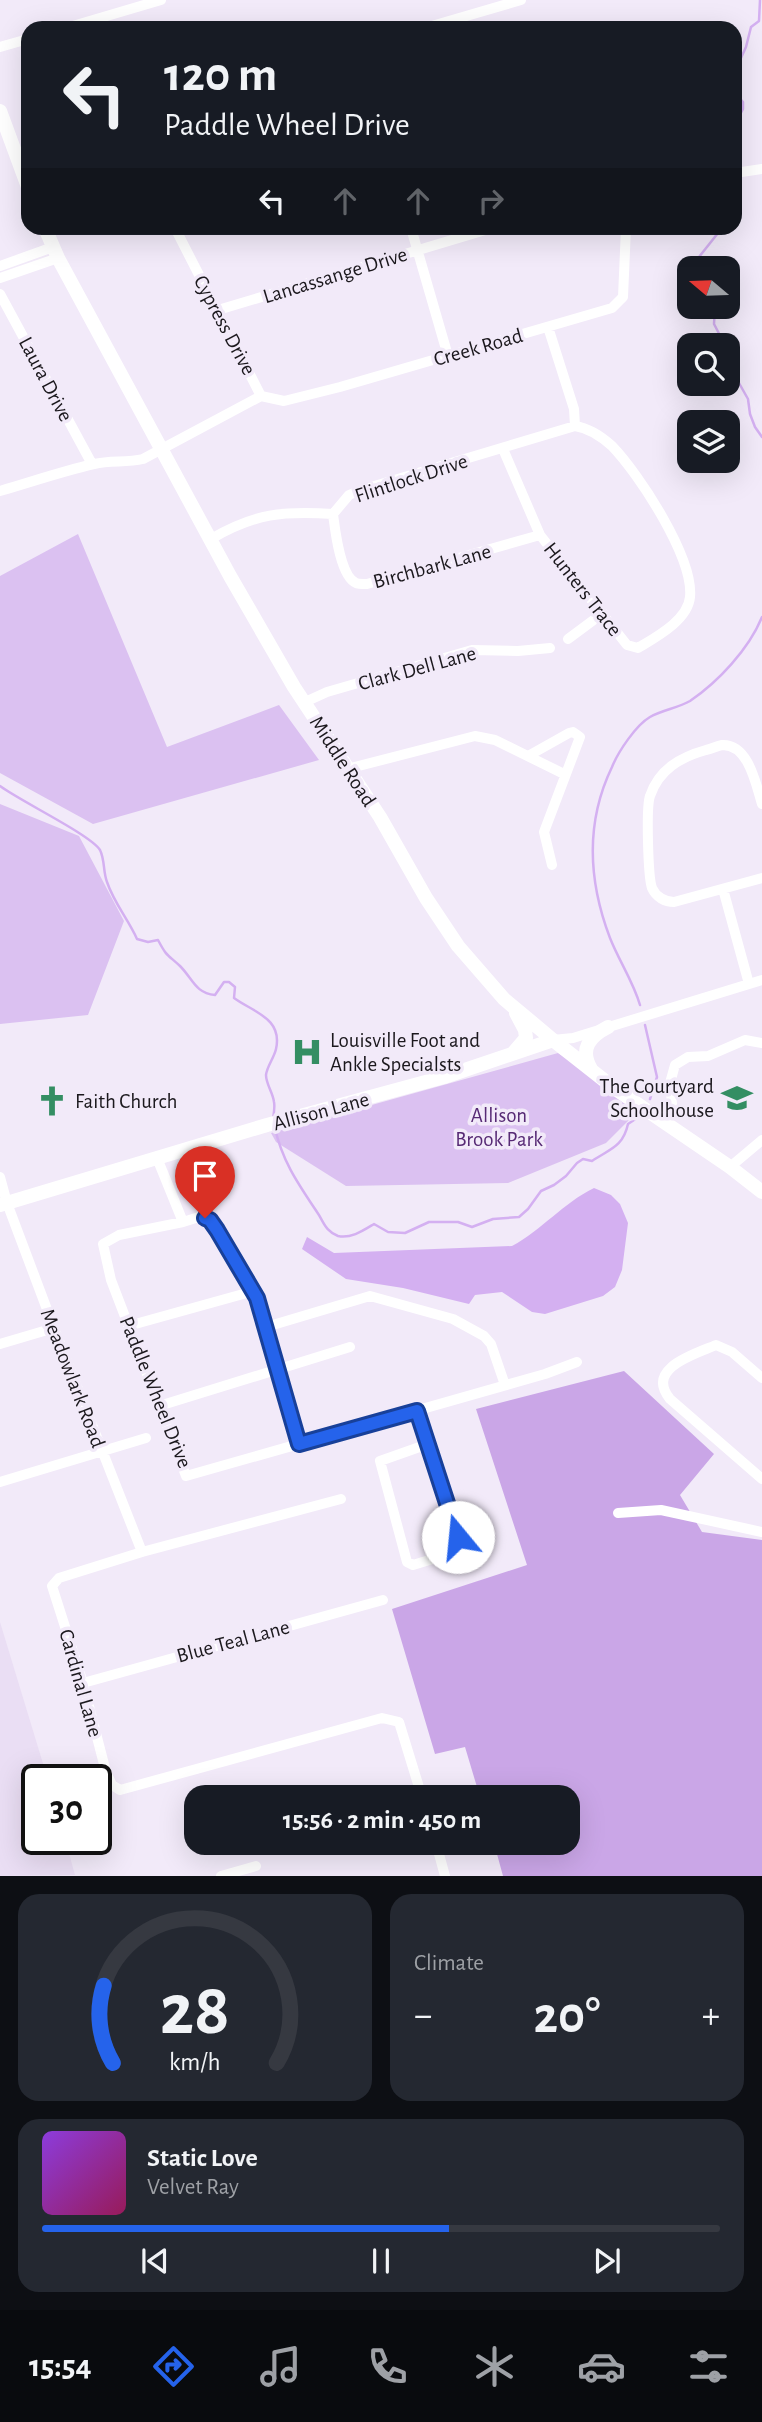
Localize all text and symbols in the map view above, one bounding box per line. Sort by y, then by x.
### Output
icon: left [49,49,140,140]
text: 120 m [164,51,277,100]
text: Paddle Wheel Drive [164,109,410,141]
icon: left [253,182,291,220]
icon: ahead [326,182,364,220]
icon: ahead [399,182,437,220]
icon: right [472,182,510,220]
street label: Lancassange Drive [261,244,410,307]
north arrow [677,256,740,318]
map controls [677,256,740,473]
street label: Cypress Drive [190,272,259,378]
street label: Creek Road [431,325,525,370]
button: search [677,333,740,396]
street label: Laura Drive [15,334,77,425]
button: layers [677,410,740,473]
street label: Flintlock Drive [352,450,470,507]
street label: Hunters Trace [540,538,626,640]
street label: Birchbark Lane [371,541,493,592]
street label: Clark Dell Lane [356,643,478,694]
street label: Middle Road [306,712,380,810]
place label: Louisville Foot and Ankle Specialsts [330,1030,480,1075]
hospital icon: Louisville Foot and Ankle Specialsts [290,1035,324,1069]
place label: The Courtyard Schoolhouse [599,1076,714,1121]
school or university icon: The Courtyard Schoolhouse [720,1081,754,1115]
church icon: Faith Church [35,1084,69,1118]
street label: Allison Lane [271,1089,371,1134]
place label: Faith Church [75,1091,177,1112]
park label: Allison Brook Park [455,1105,543,1150]
pin [175,1146,235,1218]
icon: arrive [186,1157,224,1195]
street label: Meadowlark Road [36,1306,109,1451]
street label: Paddle Wheel Drive [116,1313,195,1471]
position arrow [421,1500,495,1574]
street label: Blue Teal Lane [174,1616,292,1667]
street label: Cardinal Lane [55,1627,106,1739]
speed limit sign: 30 [21,1764,112,1855]
text: 15:56 · 2 min · 450 m [283,1807,481,1833]
text: Climate [414,1952,484,1975]
text: 28 [160,1976,230,2049]
text: 20° [534,1990,600,2042]
text: − [414,1997,432,2035]
text: + [702,1997,720,2035]
text: km/h [169,2050,221,2075]
text: Static Love [147,2145,258,2171]
text: Velvet Ray [147,2176,239,2199]
icon: previous [136,2242,174,2280]
icon: pause [362,2242,400,2280]
icon: next [588,2242,626,2280]
icon: directions [149,2342,198,2391]
icon: music [256,2342,305,2391]
icon: phone [363,2342,412,2391]
icon: climate [470,2342,519,2391]
icon: car [577,2342,626,2391]
icon: filters [684,2342,733,2391]
text: 15:54 [29,2350,92,2382]

